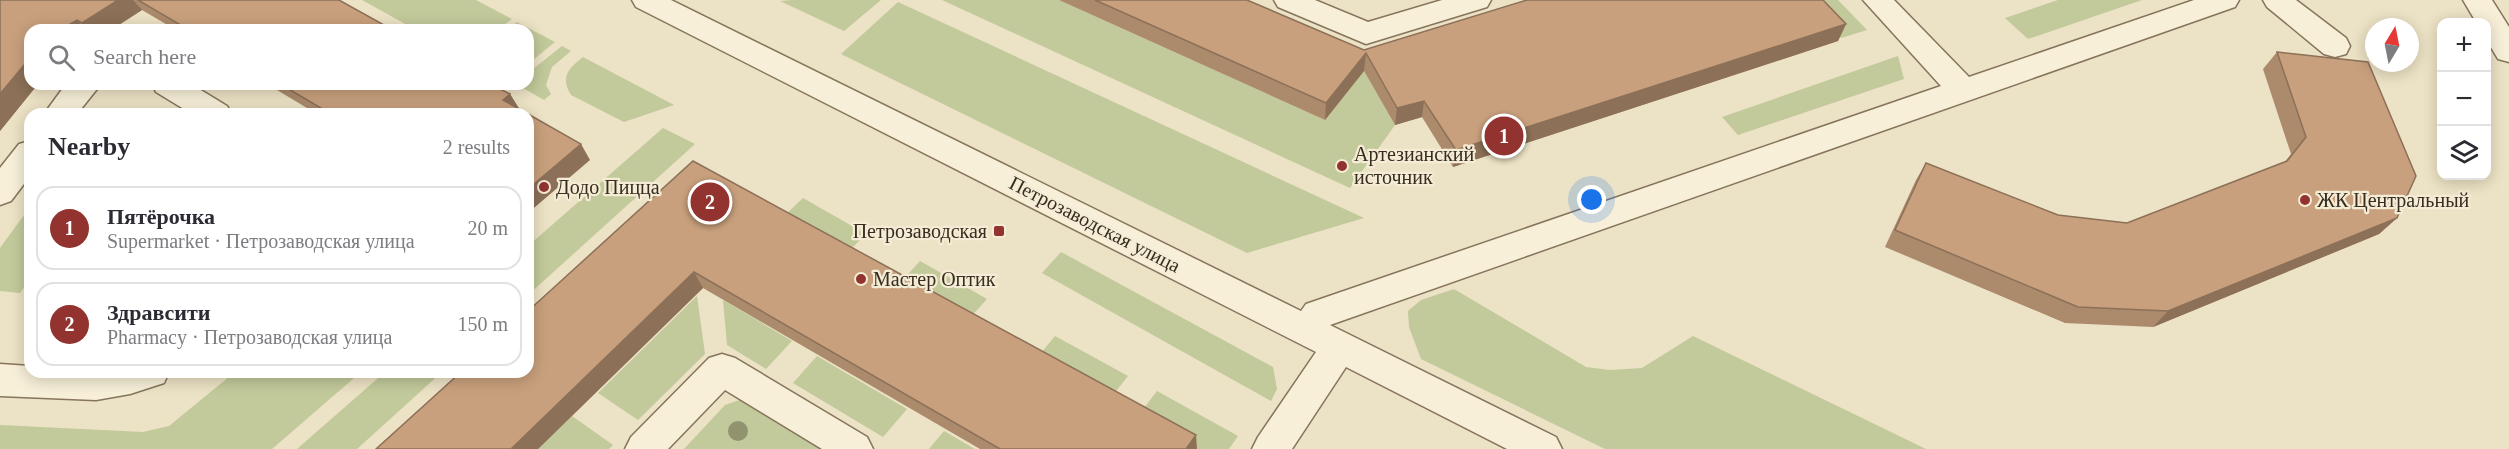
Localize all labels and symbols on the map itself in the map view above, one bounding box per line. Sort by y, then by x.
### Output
north arrow [2365,18,2419,72]
pin: 1 [1484,114,1524,158]
place label: Артезианский источник [1354,143,1475,188]
marker: Артезианский источник [1335,159,1349,173]
street label: Петрозаводская улица [1005,171,1184,278]
place label: Додо Пицца [556,176,660,199]
marker: Додо Пицца [537,180,551,194]
pin: 2 [690,180,730,224]
your location [1577,185,1606,214]
place label: ЖК Центральный [2317,189,2470,212]
marker: ЖК Центральный [2298,193,2312,207]
place label: Петрозаводская [853,220,987,243]
marker: Петрозаводская [992,224,1006,238]
place label: Мастер Оптик [873,268,996,291]
marker: Мастер Оптик [854,272,868,286]

